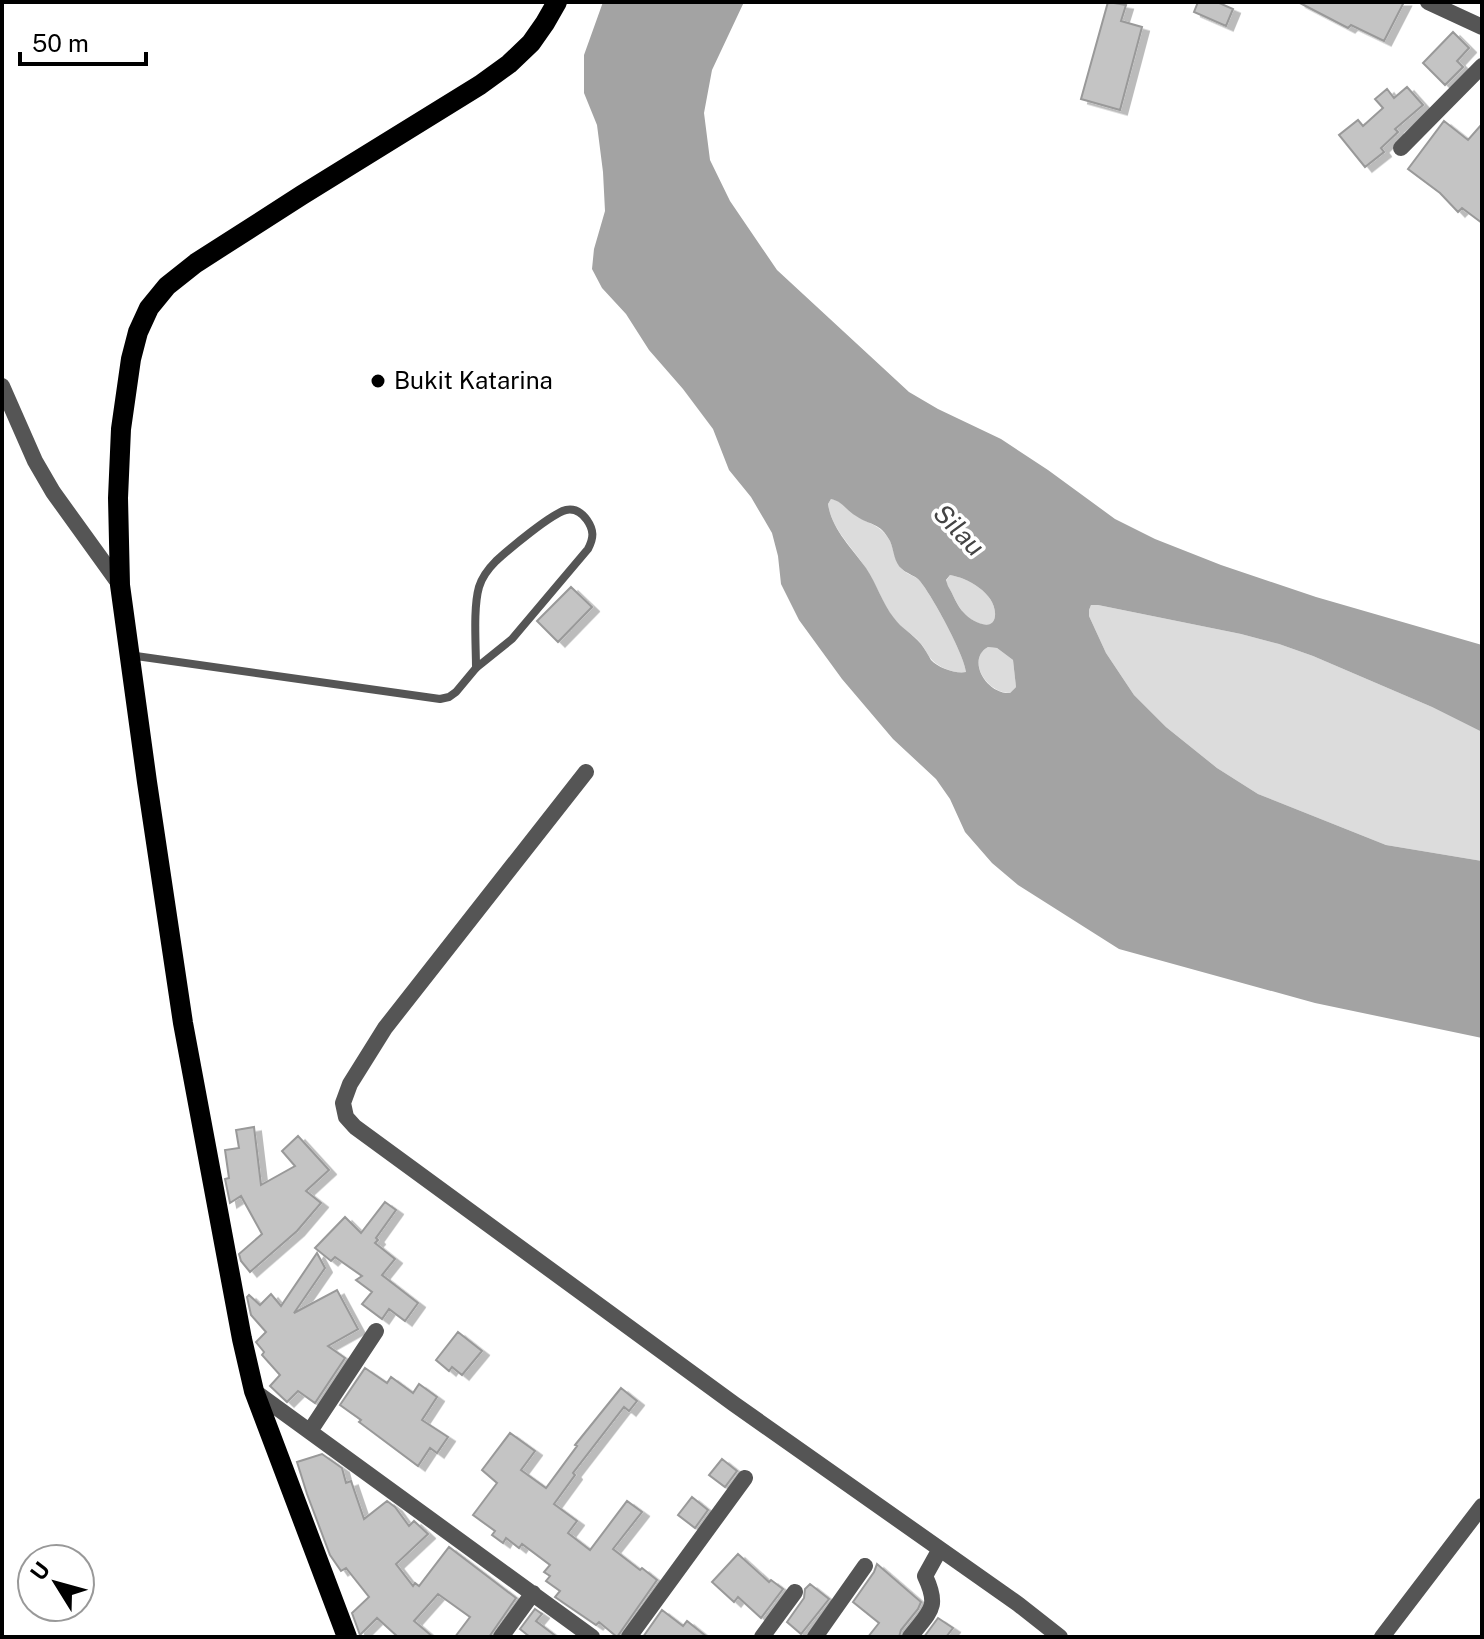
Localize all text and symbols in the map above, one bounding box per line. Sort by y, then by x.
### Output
scale bar [20,16,146,66]
text: 50 m [32,29,89,57]
place label: Bukit Katarina [394,366,553,394]
marker: Bukit Katarina [369,372,387,390]
water label: Silau [928,497,991,562]
north arrow [16,1543,96,1623]
text: U [25,1557,55,1585]

